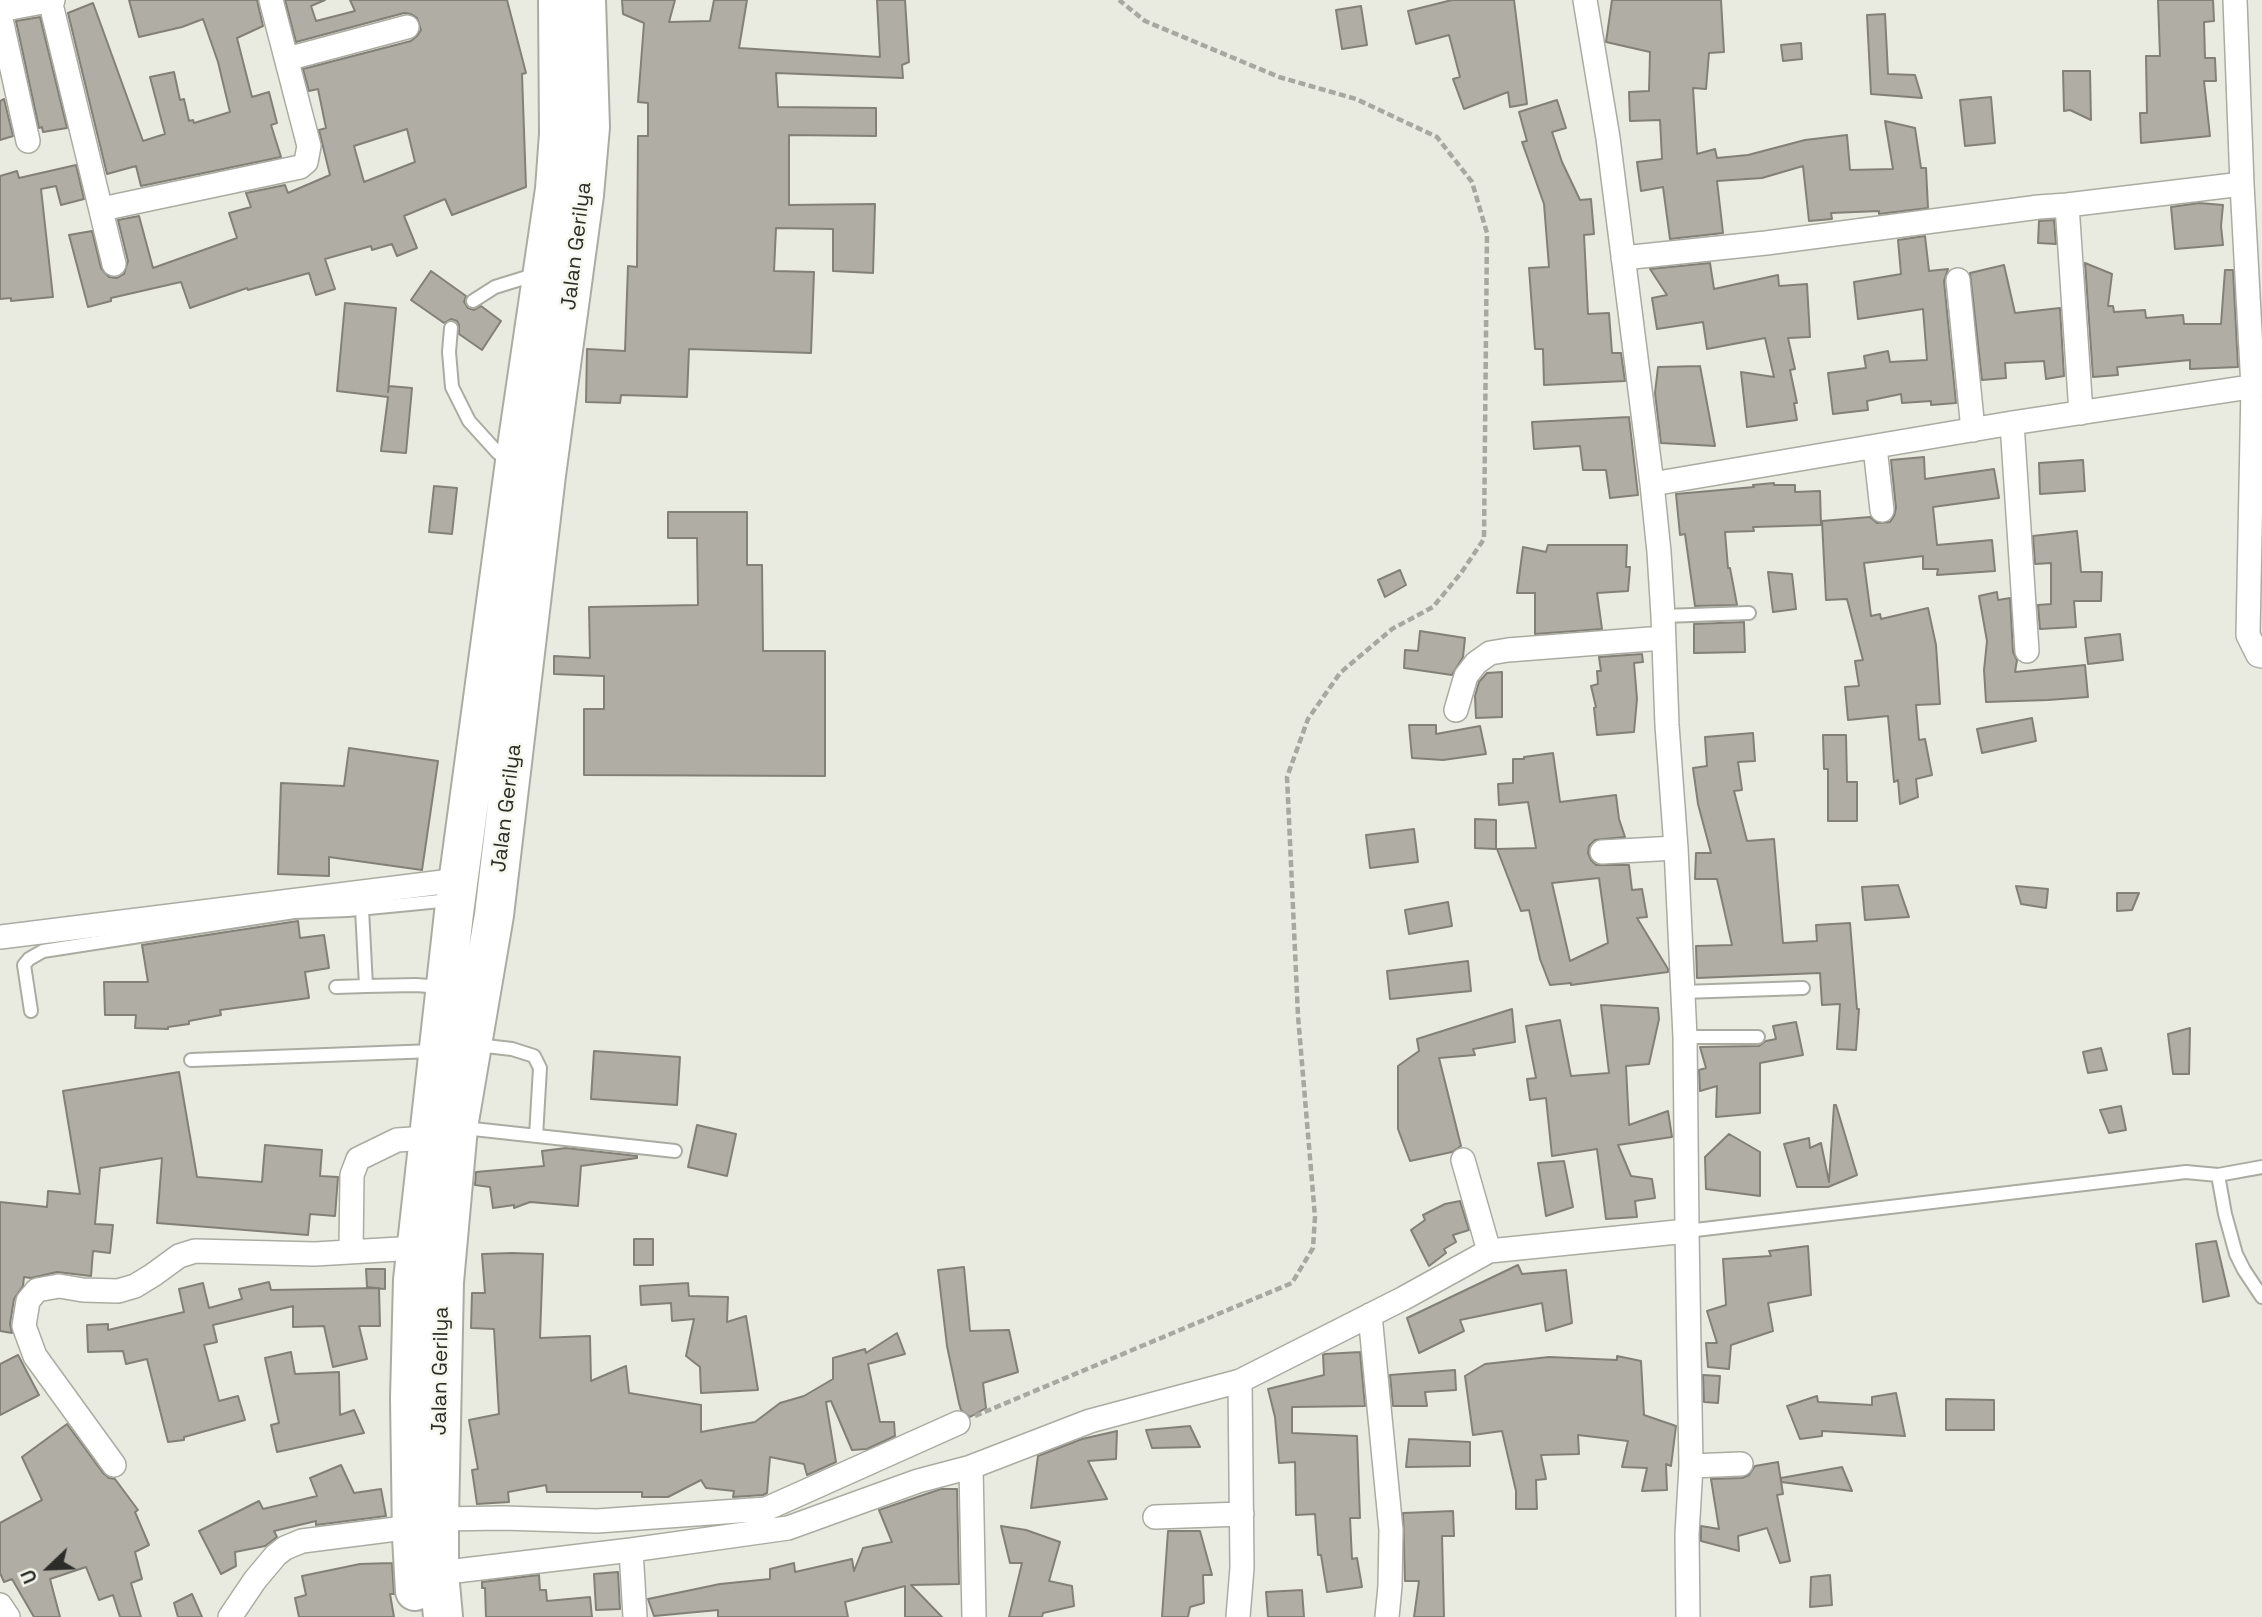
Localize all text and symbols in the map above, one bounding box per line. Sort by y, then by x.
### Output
street label: Jalan Gerilya [557,180,597,312]
street label: Jalan Gerilya [487,742,527,874]
street label: Jalan Gerilya [427,1306,455,1436]
north arrow [14,1533,84,1603]
text: U [15,1566,43,1587]

